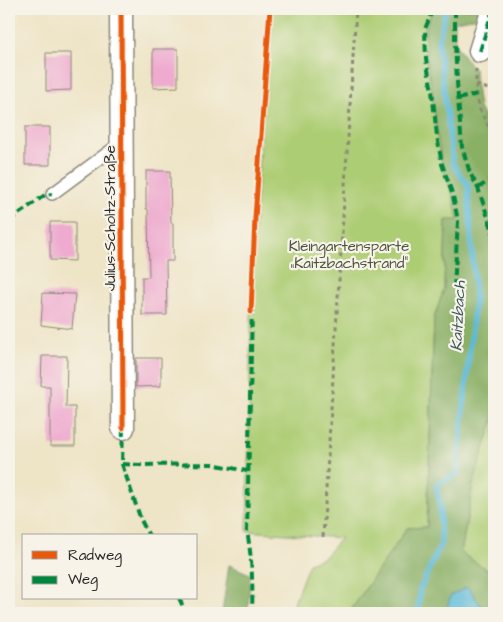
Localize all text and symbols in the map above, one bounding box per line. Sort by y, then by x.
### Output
street label: Julius-Scholtz-Straße [100,145,121,291]
park label: Kleingartensparte „Kaitzbachstrand“ [289,236,409,274]
water label: Kaitzbach [445,280,471,351]
legend [22,534,198,600]
text: Radweg [68,545,122,567]
text: Weg [68,569,98,591]

